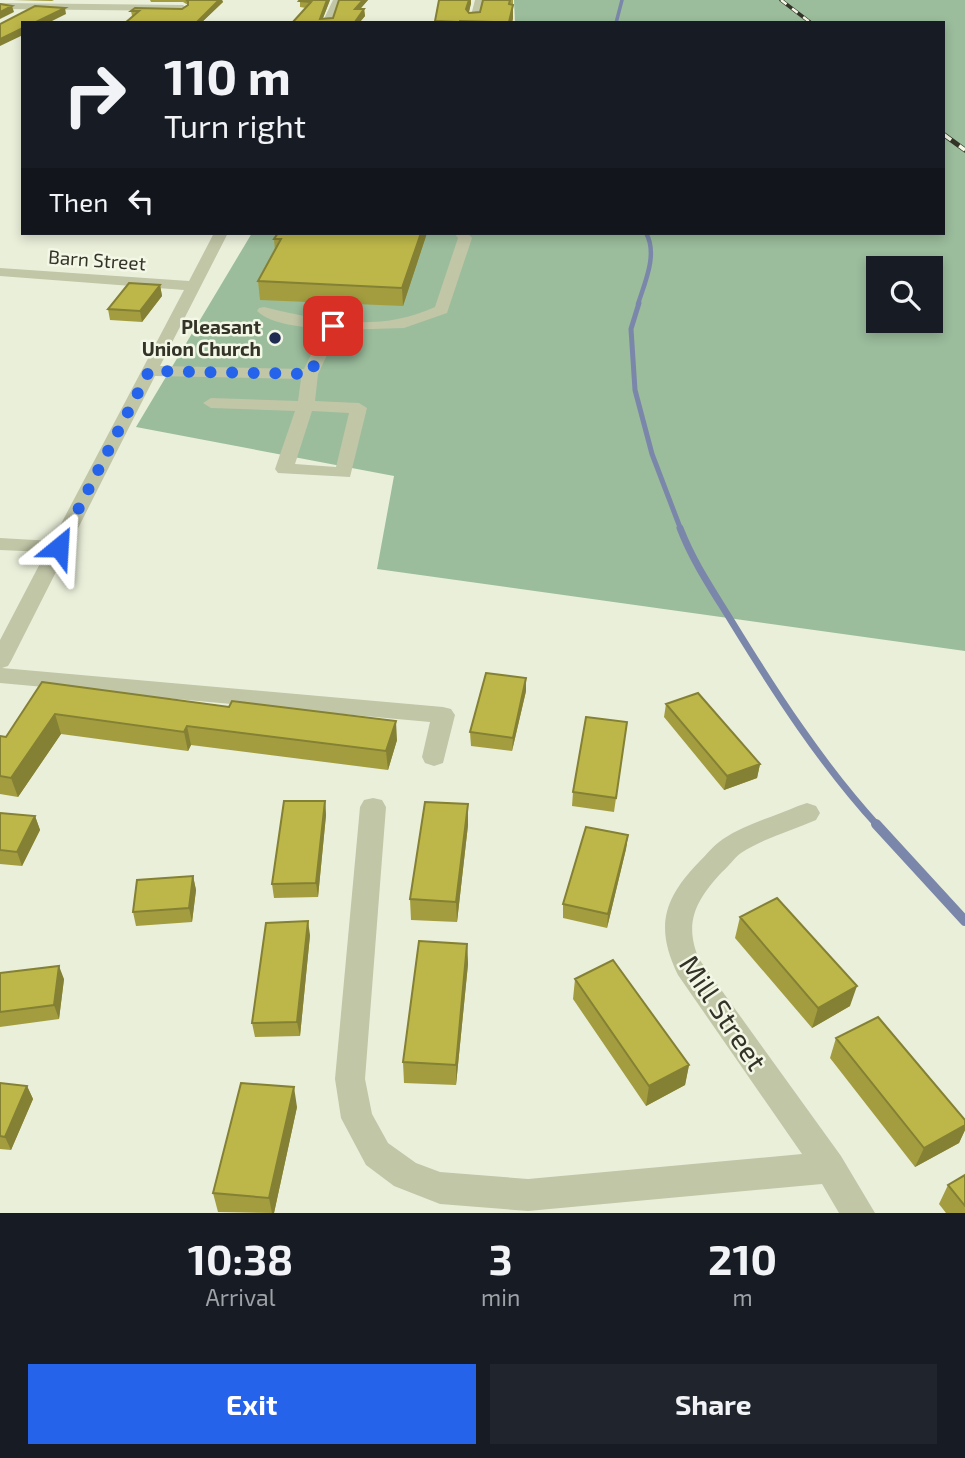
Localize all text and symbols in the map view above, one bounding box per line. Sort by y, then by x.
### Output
text: 110 m [164,46,291,105]
icon: right [49,49,140,140]
text: Turn right [164,106,306,144]
icon: left [122,182,160,220]
text: Then [49,186,108,217]
street label: Barn Street [47,245,147,274]
map controls [866,256,943,333]
button: search [866,256,943,333]
pin [303,296,363,356]
icon: arrive [314,307,352,345]
place label: Pleasant Union Church [142,315,261,360]
marker: Pleasant Union Church [267,330,283,346]
position arrow [22,510,96,584]
street label: Mill Street [673,948,775,1076]
text: 10:38 [188,1233,293,1283]
text: 3 [489,1233,513,1283]
text: 210 [708,1233,777,1283]
text: Arrival [206,1283,276,1311]
text: min [481,1283,520,1311]
text: m [733,1283,753,1311]
button: Exit [28,1364,476,1444]
button: Share [490,1364,937,1444]

